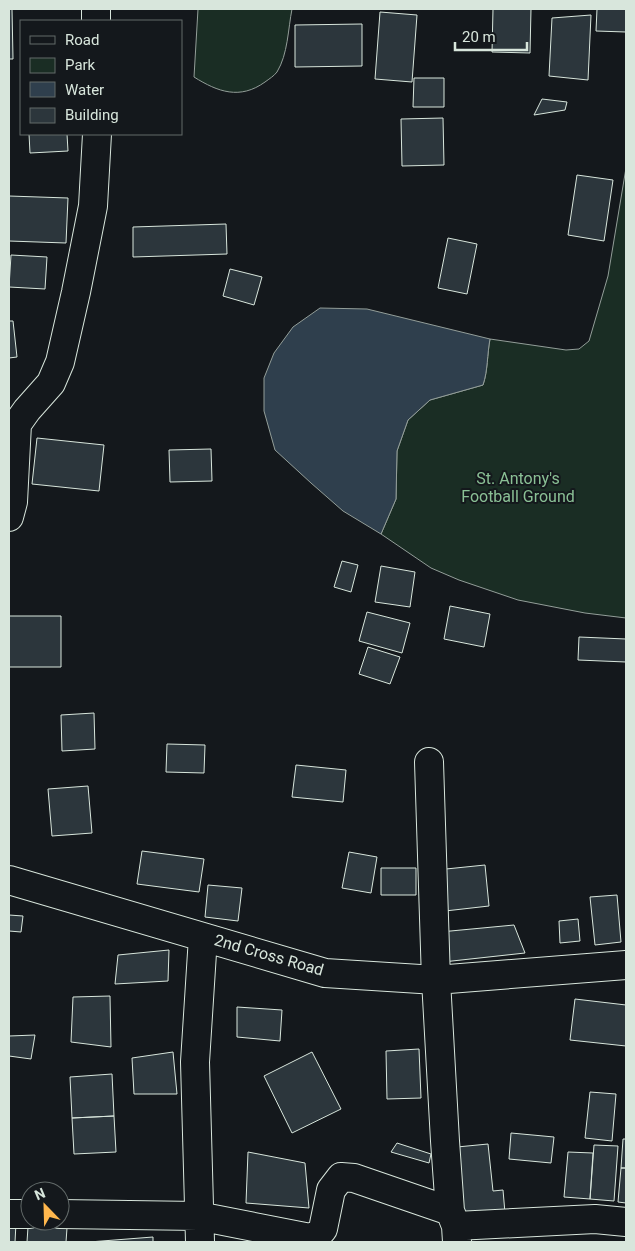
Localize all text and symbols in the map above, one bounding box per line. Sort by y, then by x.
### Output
legend [20,20,182,135]
scale bar [455,20,528,52]
text: 20 m [462,28,496,46]
text: Road [65,31,99,49]
text: Park [65,56,96,74]
text: Water [65,81,104,99]
text: Building [65,106,119,124]
park label: St. Antony's Football Ground [461,469,575,506]
street label: 2nd Cross Road [212,930,326,980]
north arrow [20,1181,70,1231]
text: N [32,1185,48,1203]

